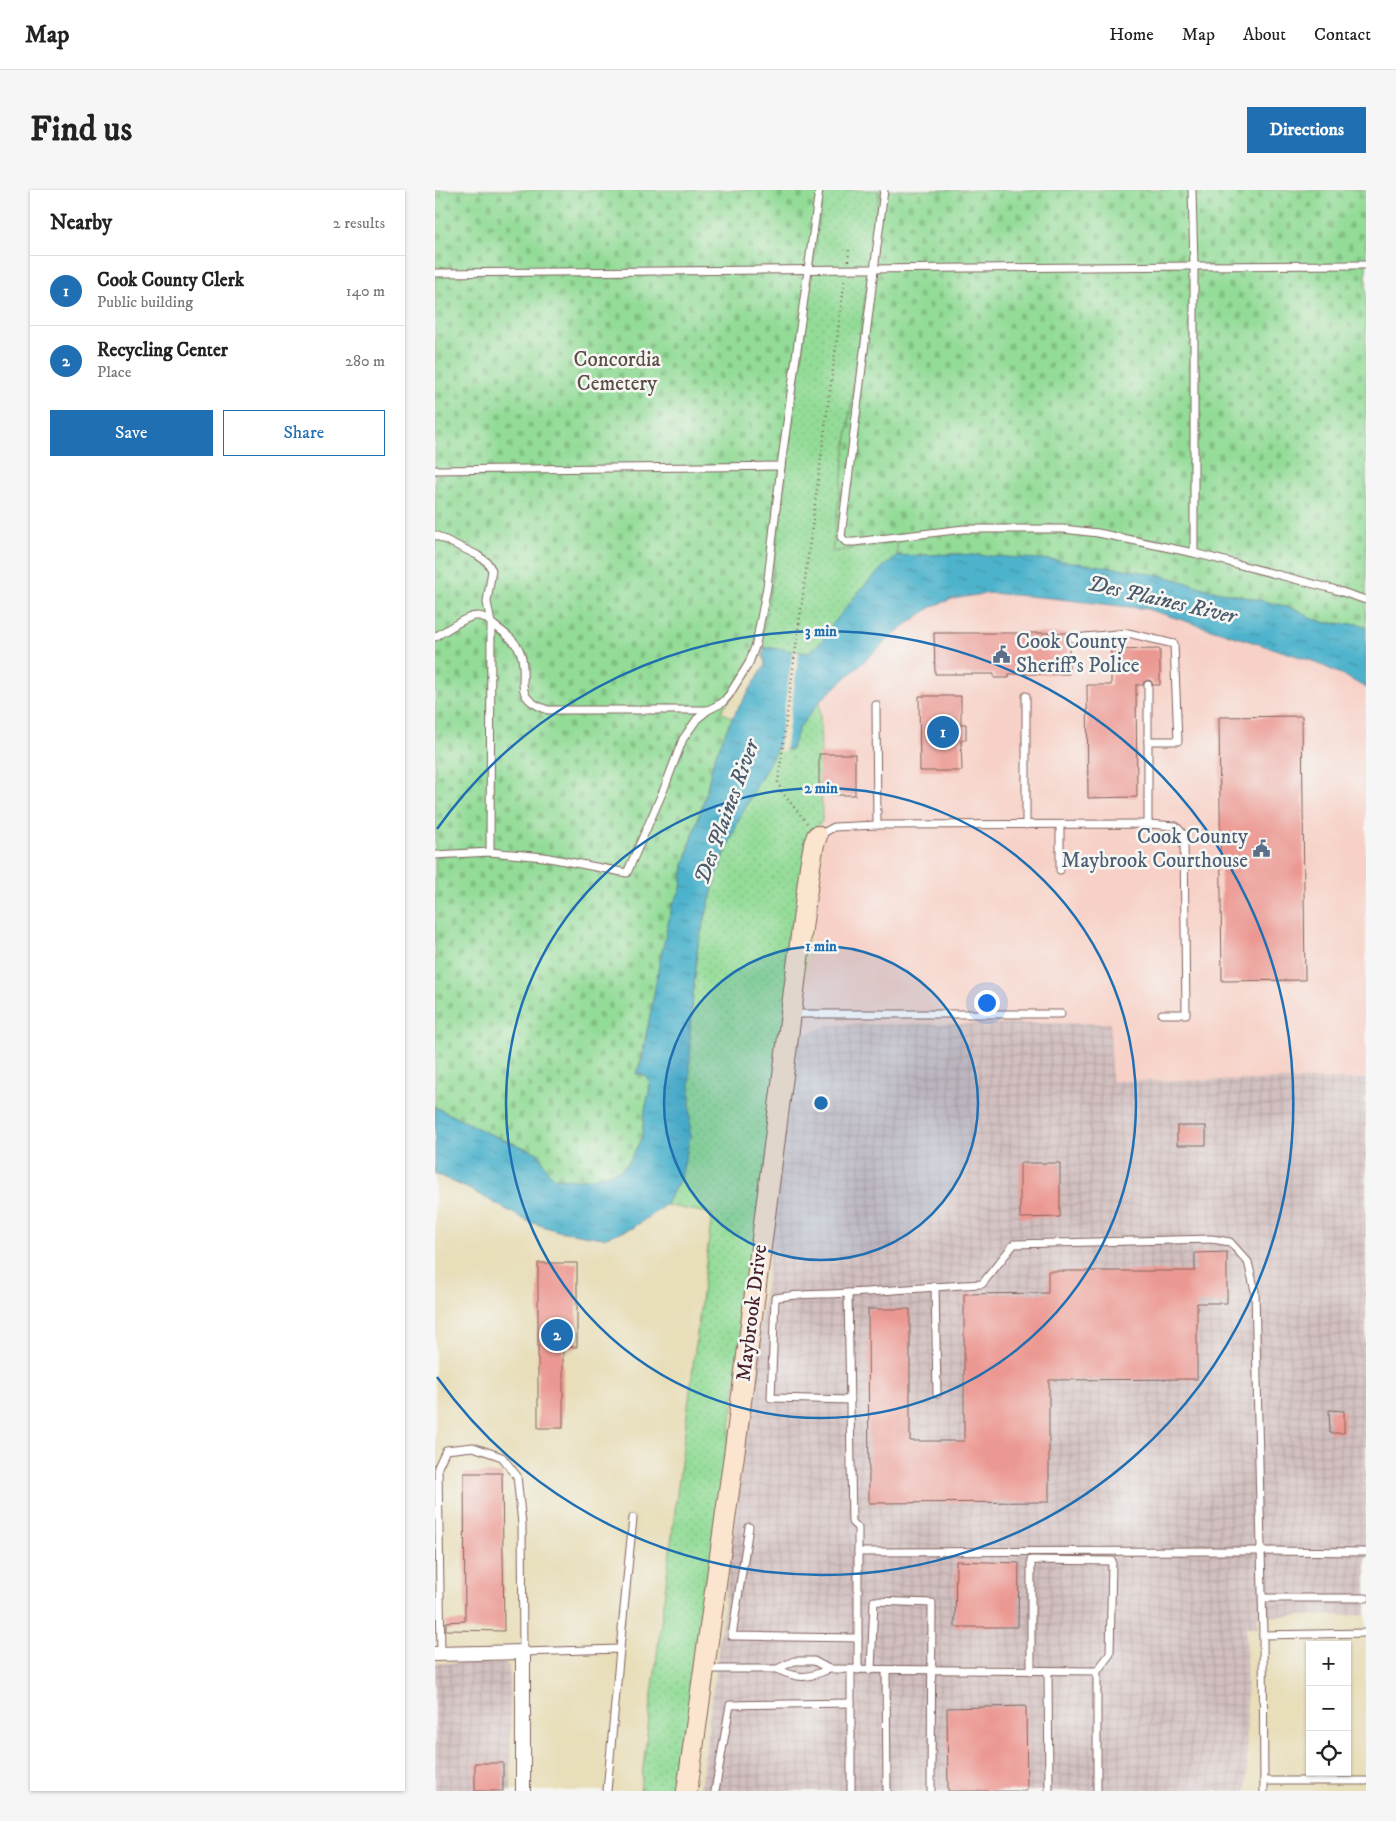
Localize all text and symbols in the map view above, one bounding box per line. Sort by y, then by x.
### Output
text: Map [25,20,69,50]
text: Home [1109,24,1154,46]
text: Map [1182,24,1215,46]
text: About [1243,24,1286,46]
text: Contact [1314,24,1371,46]
button: Directions [1247,107,1366,153]
text: Find us [30,108,132,152]
text: Nearby [50,210,112,236]
text: 2 results [333,213,385,233]
text: Cook County Clerk [97,269,244,292]
text: 1 [63,281,69,301]
text: 140 m [346,281,385,301]
text: Public building [97,292,193,312]
text: Recycling Center [97,339,228,362]
park label: Concordia Cemetery [574,347,660,397]
text: 2 [62,351,70,371]
text: 280 m [345,351,385,371]
text: Place [97,362,131,382]
button: Save [50,410,213,456]
button: Share [223,410,385,456]
water label: Des Plaines River [1085,570,1241,631]
text: 3 min [805,622,837,641]
place label: Cook County Sheriff's Police [1016,629,1140,679]
public building icon: Cook County Sheriff's Police [992,644,1012,664]
pin: 1 [927,713,959,751]
water label: Des Plaines River [688,734,766,888]
text: 2 min [804,779,838,798]
place label: Cook County Maybrook Courthouse [1061,824,1249,874]
public building icon: Cook County Maybrook Courthouse [1252,839,1272,859]
text: 1 min [805,937,837,956]
your location [974,990,1000,1016]
centre of rings [812,1094,830,1112]
street label: Maybrook Drive [731,1243,773,1383]
pin: 2 [541,1316,573,1354]
map controls [1306,1641,1351,1776]
button: + [1306,1641,1351,1686]
button: − [1306,1686,1351,1731]
button: locate [1306,1731,1351,1776]

